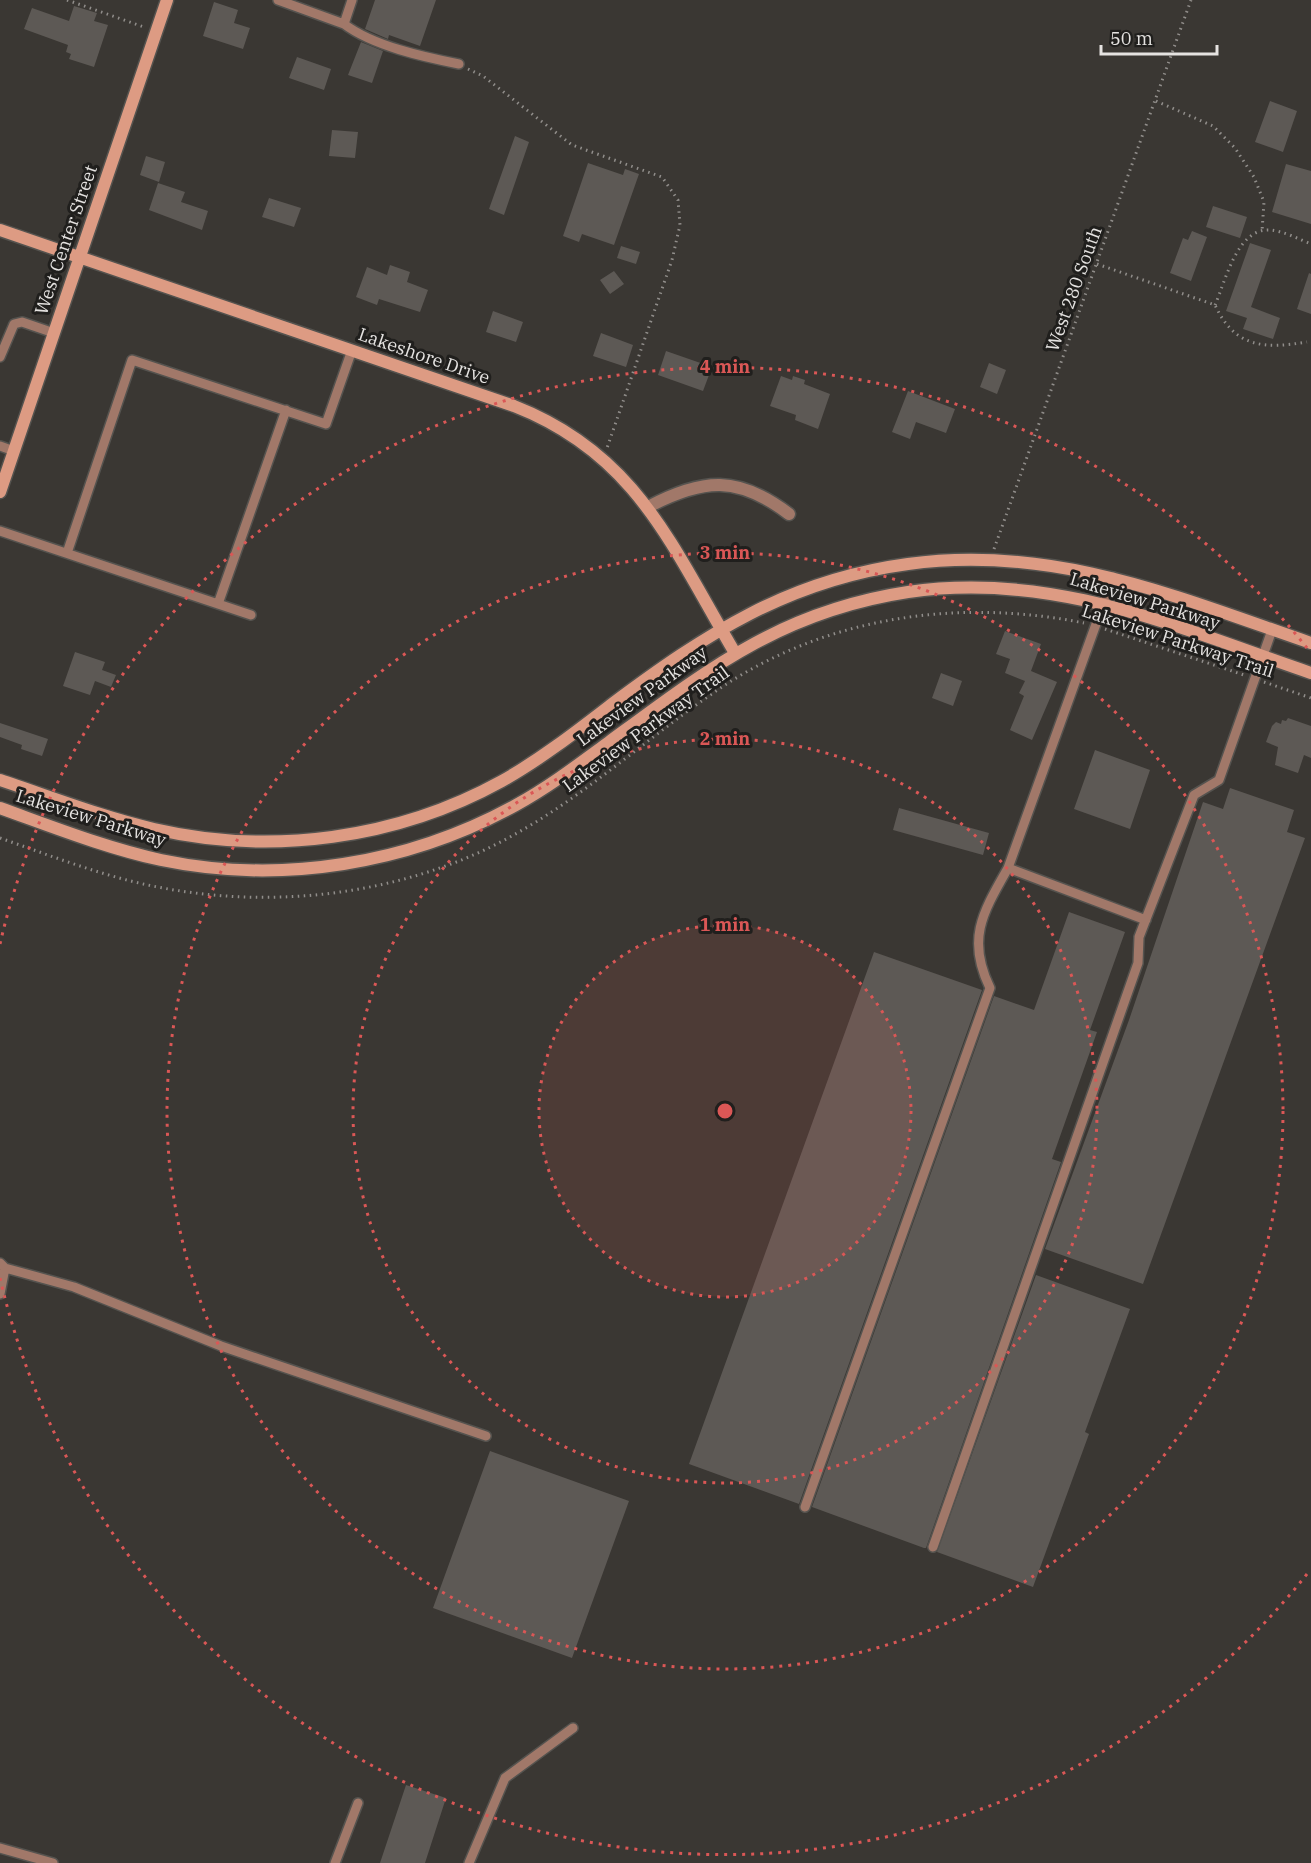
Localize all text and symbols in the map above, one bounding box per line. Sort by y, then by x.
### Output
scale bar [1101,18,1216,56]
text: 50 m [1110,27,1153,50]
street label: West Center Street [29,162,102,318]
street label: West 280 South [1040,223,1107,355]
street label: Lakeshore Drive [355,322,493,389]
text: 4 min [700,355,750,378]
text: 3 min [700,541,750,564]
street label: Lakeview Parkway [1067,567,1223,634]
street label: Lakeview Parkway Trail [1079,599,1277,682]
street label: Lakeview Parkway [572,640,712,751]
street label: Lakeview Parkway Trail [558,660,734,797]
text: 2 min [700,727,750,750]
street label: Lakeview Parkway [13,784,169,851]
text: 1 min [700,913,750,936]
centre of rings [715,1101,735,1121]

